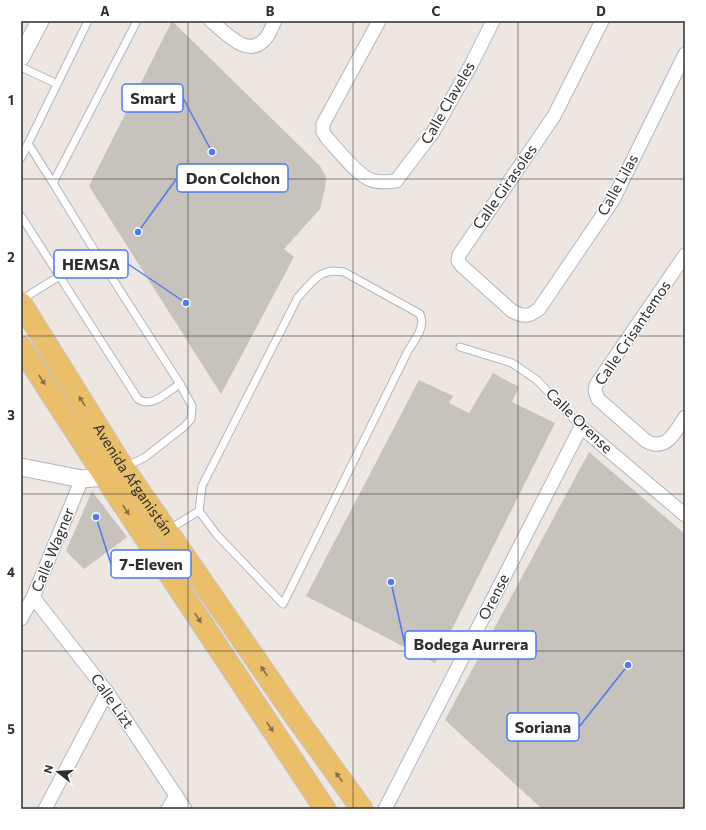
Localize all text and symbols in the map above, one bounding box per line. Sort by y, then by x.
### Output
text: A [100,3,110,19]
text: B [266,3,275,19]
text: C [432,3,441,19]
text: D [596,3,606,19]
street label: Calle Claveles [416,58,478,147]
callout: Smart [122,84,183,112]
text: Smart [130,88,176,107]
text: 1 [8,92,14,108]
street label: Calle Girasoles [468,140,540,232]
street label: Calle Lilas [593,151,641,218]
callout: Don Colchon [177,164,288,192]
text: Don Colchon [186,168,280,187]
text: 2 [7,249,15,265]
callout: HEMSA [54,250,128,278]
text: HEMSA [62,254,121,273]
street label: Calle Crisantemos [590,276,674,388]
one-way arrow [38,375,46,385]
street label: Calle Orense [543,384,617,457]
one-way arrow [78,396,86,406]
text: 3 [7,407,15,423]
street label: Avenida Afganistán [90,420,177,538]
one-way arrow [123,504,130,516]
street label: Calle Wagner [27,505,77,594]
callout: 7-Eleven [111,550,191,578]
text: 7-Eleven [119,554,183,573]
text: 4 [7,564,15,580]
street label: Orense [474,570,512,623]
one-way arrow [194,613,202,624]
callout: Bodega Aurrera [405,631,536,659]
text: Bodega Aurrera [414,634,528,653]
one-way arrow [260,666,268,677]
street label: Calle Lizt [88,670,138,731]
callout: Soriana [507,713,579,741]
text: Soriana [515,717,571,736]
text: 5 [7,721,15,737]
one-way arrow [266,722,274,732]
north arrow [38,752,78,792]
text: N [41,763,55,775]
one-way arrow [335,772,343,783]

